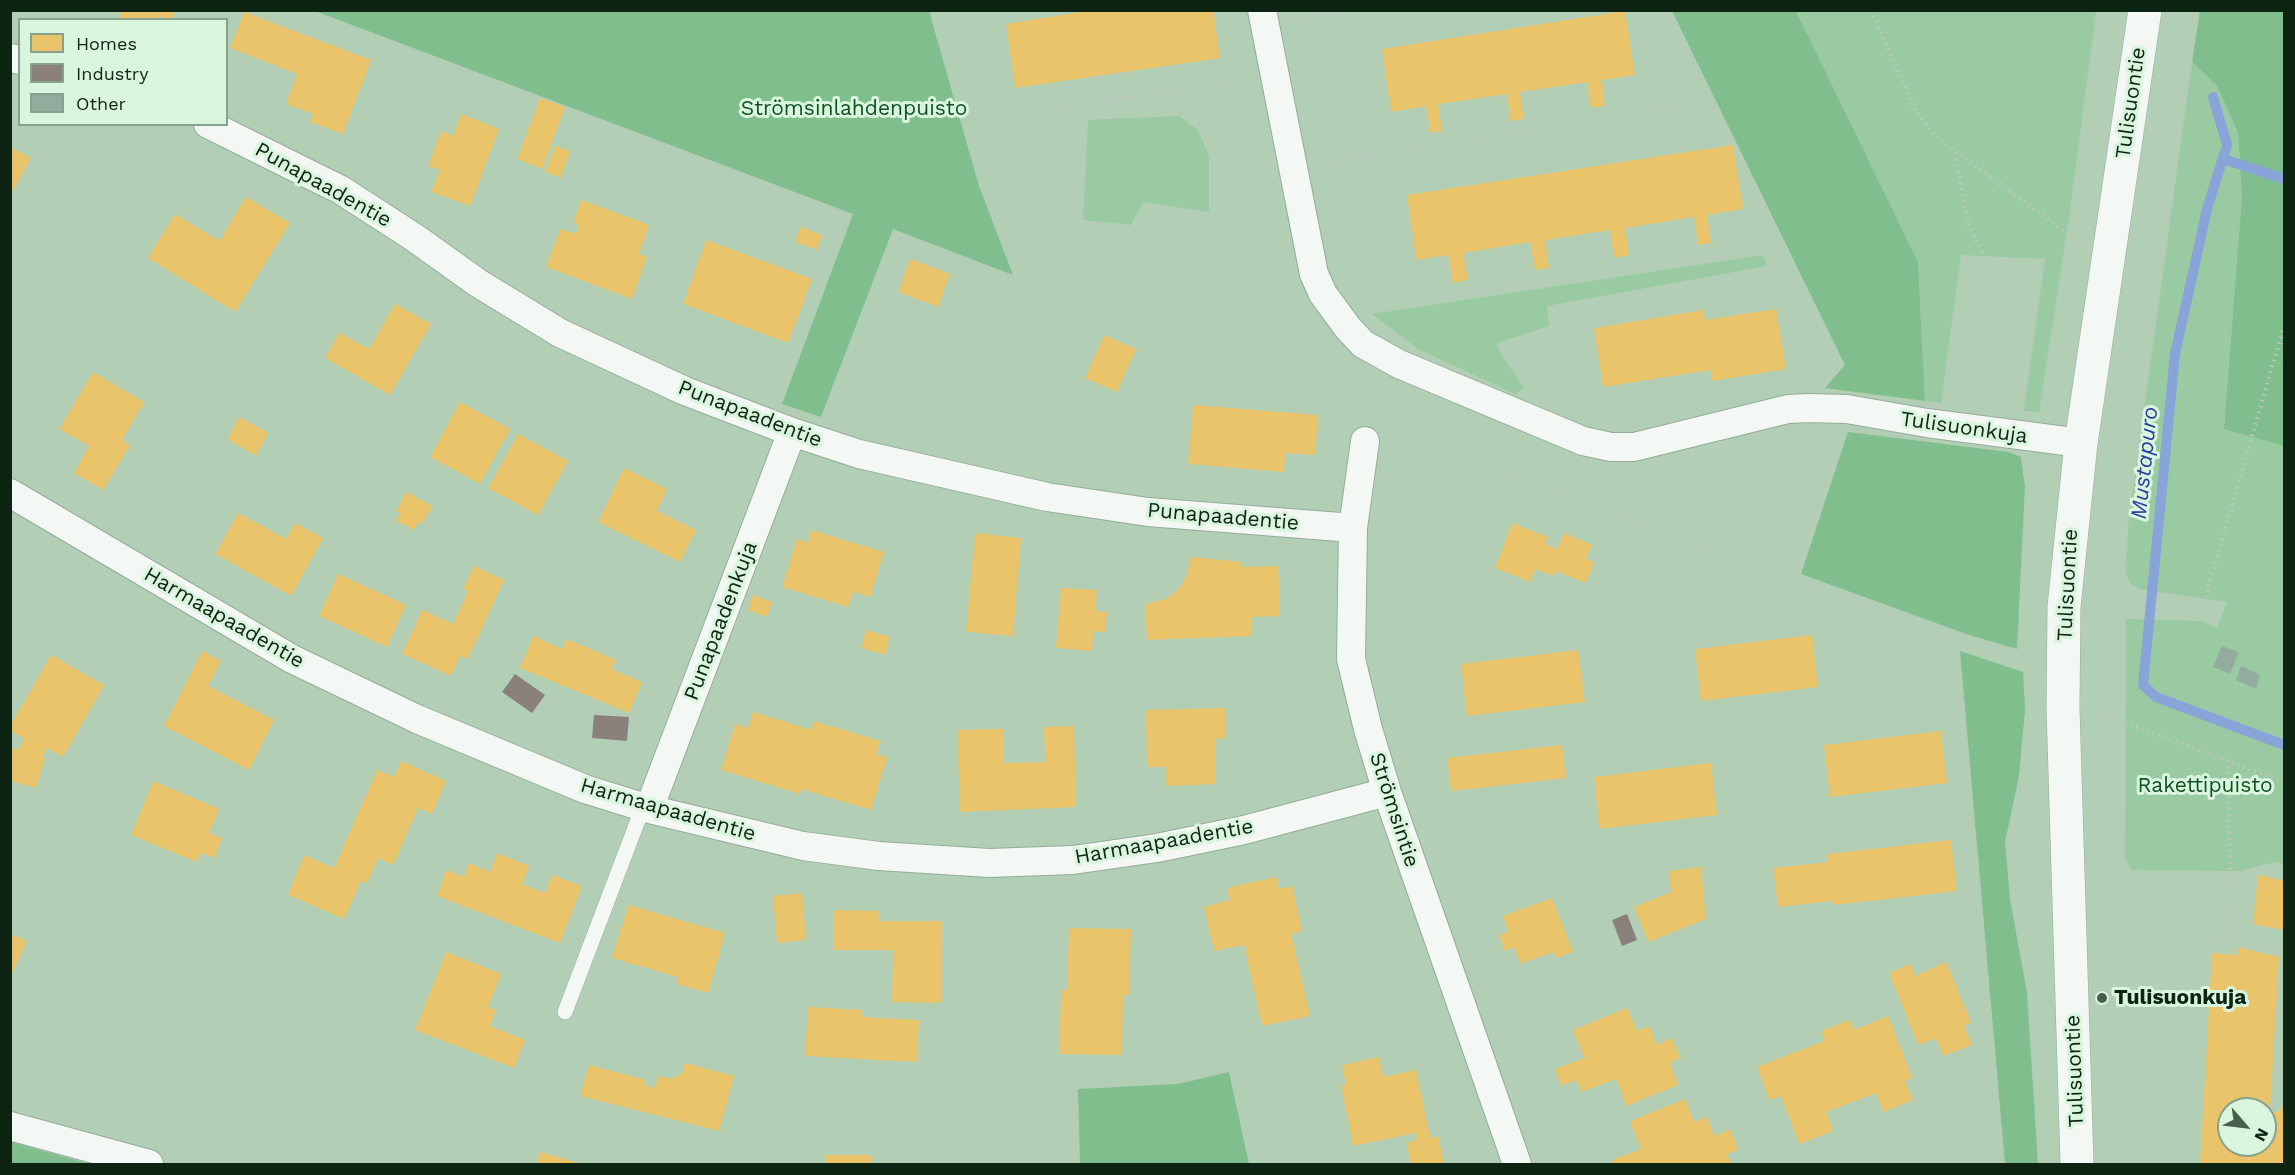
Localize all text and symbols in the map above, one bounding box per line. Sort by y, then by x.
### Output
legend [18,18,228,126]
text: Homes [76,33,137,54]
street label: Tulisuontie [2111,46,2151,160]
text: Industry [76,63,148,84]
text: Other [76,93,126,114]
park label: Strömsinlahdenpuisto [741,96,967,122]
street label: Punapaadentie [250,137,396,233]
street label: Punapaadentie [674,375,826,453]
water label: Mustapuro [2126,405,2164,521]
street label: Tulisuonkuja [1899,407,2029,449]
street label: Punapaadentie [1146,498,1300,536]
street label: Tulisuontie [2052,528,2084,642]
street label: Punapaadenkuja [679,538,763,704]
street label: Harmaapaadentie [139,562,309,674]
street label: Strömsintie [1364,749,1424,871]
street label: Harmaapaadentie [577,773,759,847]
park label: Rakettipuisto [2137,773,2273,799]
street label: Harmaapaadentie [1073,814,1255,870]
place label: Tulisuonkuja [2114,985,2246,1011]
marker: Tulisuonkuja [2095,991,2109,1005]
street label: Tulisuontie [2060,1014,2090,1128]
north arrow [2217,1097,2277,1157]
text: N [2250,1125,2273,1144]

